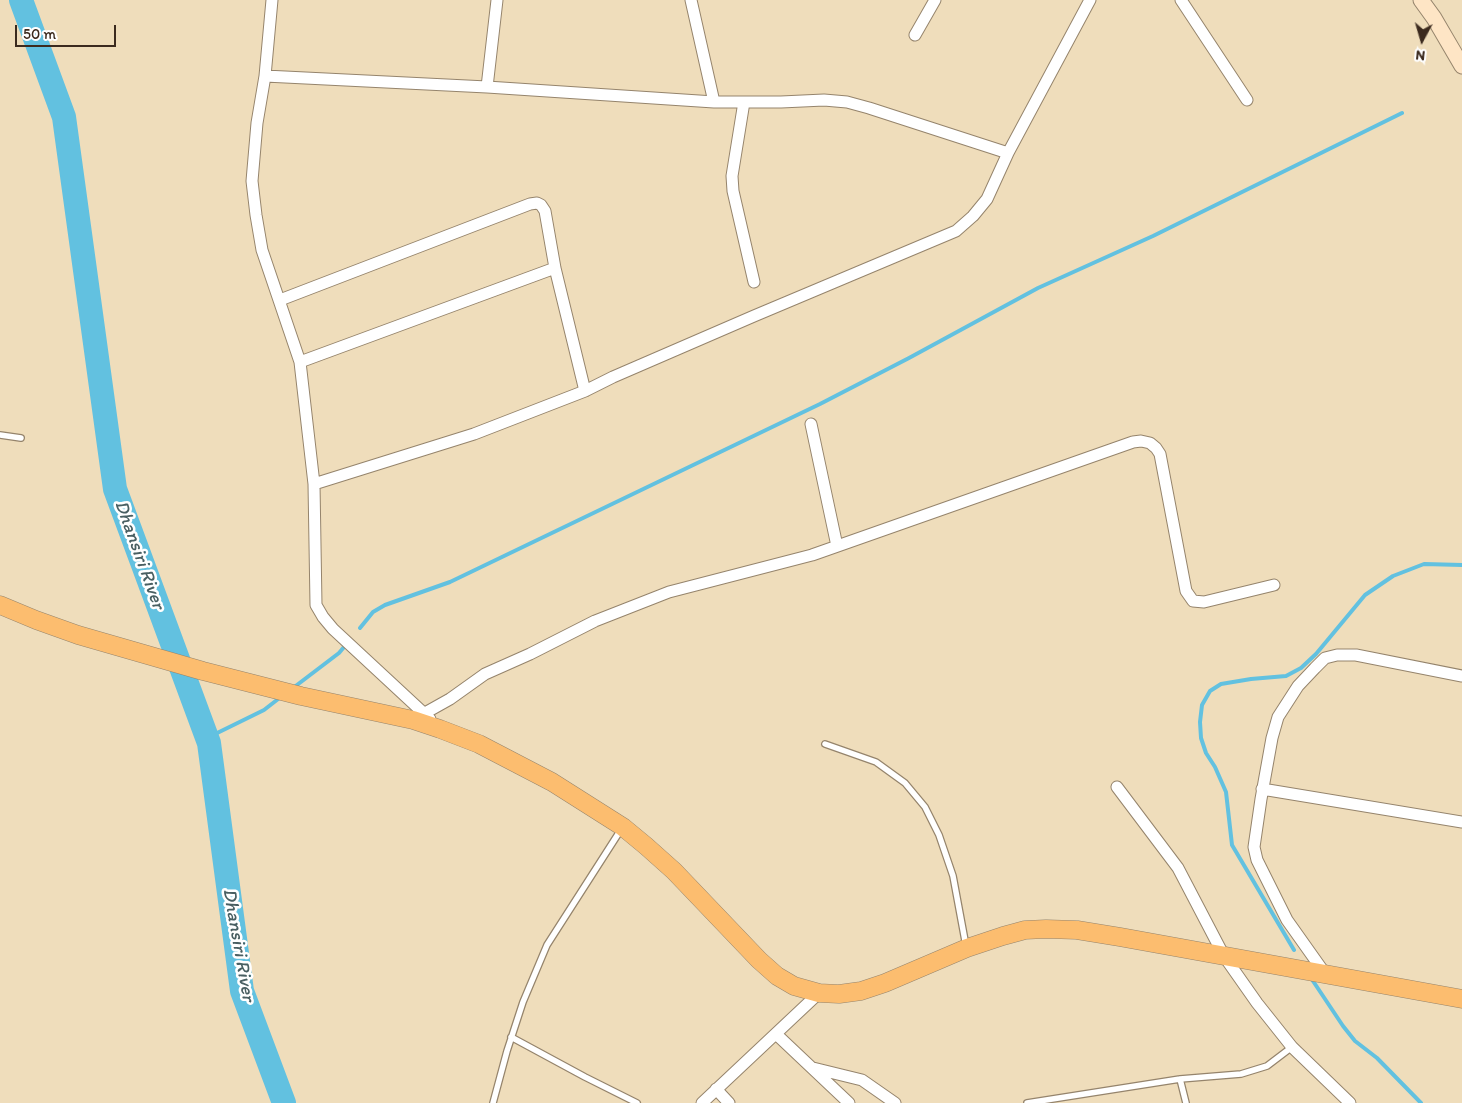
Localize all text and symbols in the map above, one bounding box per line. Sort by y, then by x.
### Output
scale bar [18,15,119,47]
north arrow [1397,15,1447,65]
text: 50 m [23,25,56,43]
text: N [1415,46,1426,64]
water label: Dhansiri River [109,497,169,613]
water label: Dhansiri River [217,887,259,1003]

